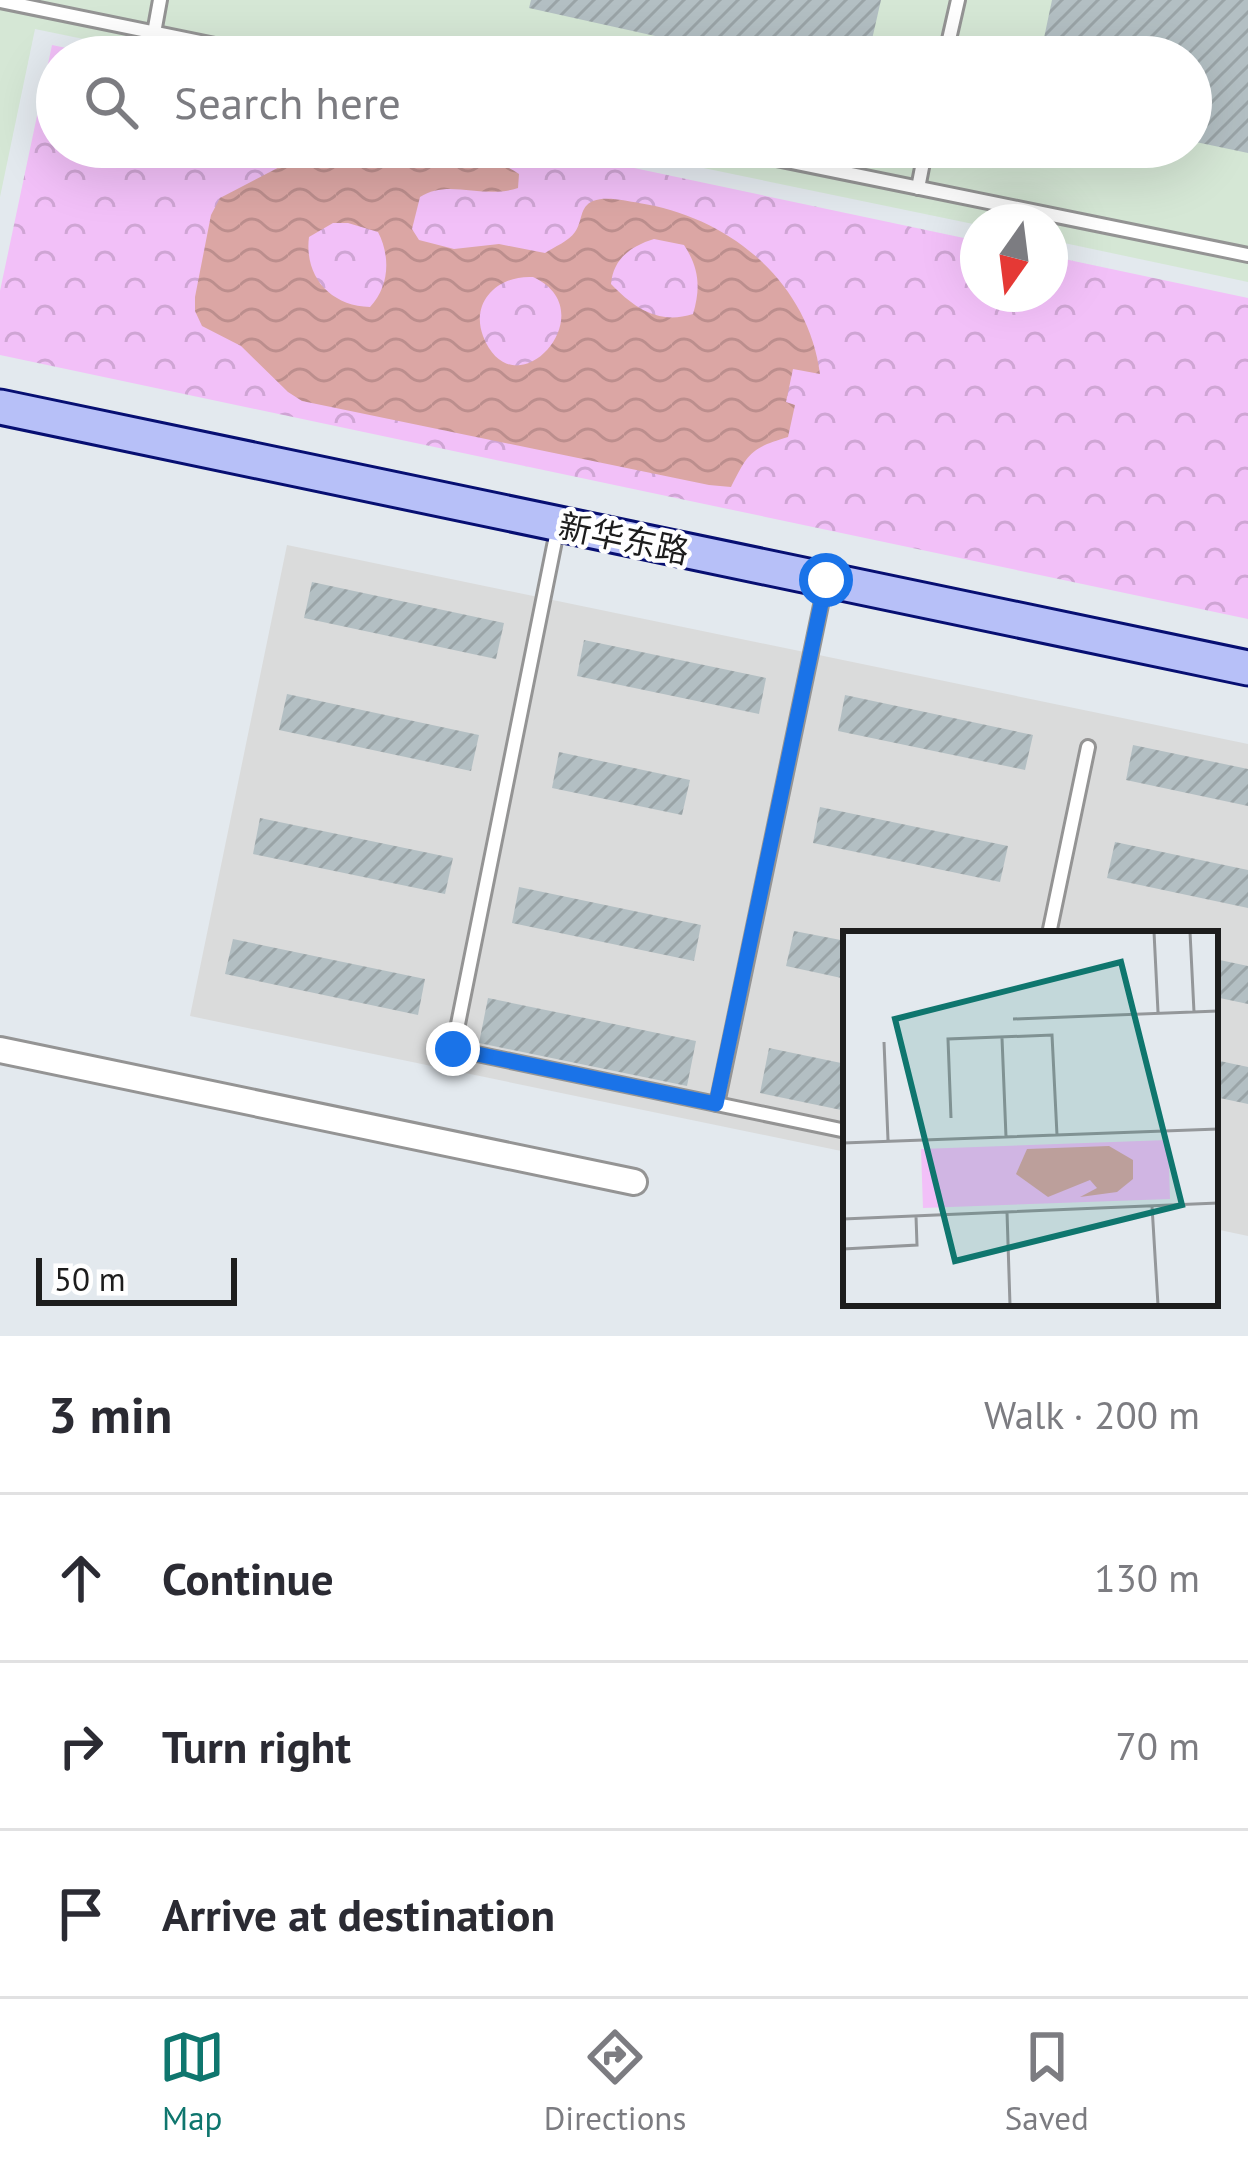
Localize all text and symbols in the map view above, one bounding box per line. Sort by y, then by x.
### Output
search box [36,36,1212,168]
icon: search [78,69,144,135]
text: Search here [174,73,401,131]
north arrow [960,204,1068,312]
street label: 新华东路 [555,503,693,573]
route start [799,553,853,607]
inset map [843,931,1218,1306]
route end [426,1022,480,1076]
scale bar [36,1252,237,1305]
text: 50 m [54,1257,126,1300]
text: 3 min [48,1381,172,1447]
text: Walk · 200 m [984,1389,1200,1440]
icon: ahead [48,1545,114,1611]
text: Continue [162,1549,334,1607]
text: 130 m [1094,1552,1200,1603]
icon: right [48,1713,114,1779]
text: Turn right [162,1717,351,1775]
text: 70 m [1115,1720,1200,1771]
icon: arrive [48,1881,114,1947]
text: Arrive at destination [162,1885,555,1943]
tab: Map [159,2024,225,2139]
tab: Directions [544,2024,686,2139]
tab: Saved [1005,2024,1089,2139]

